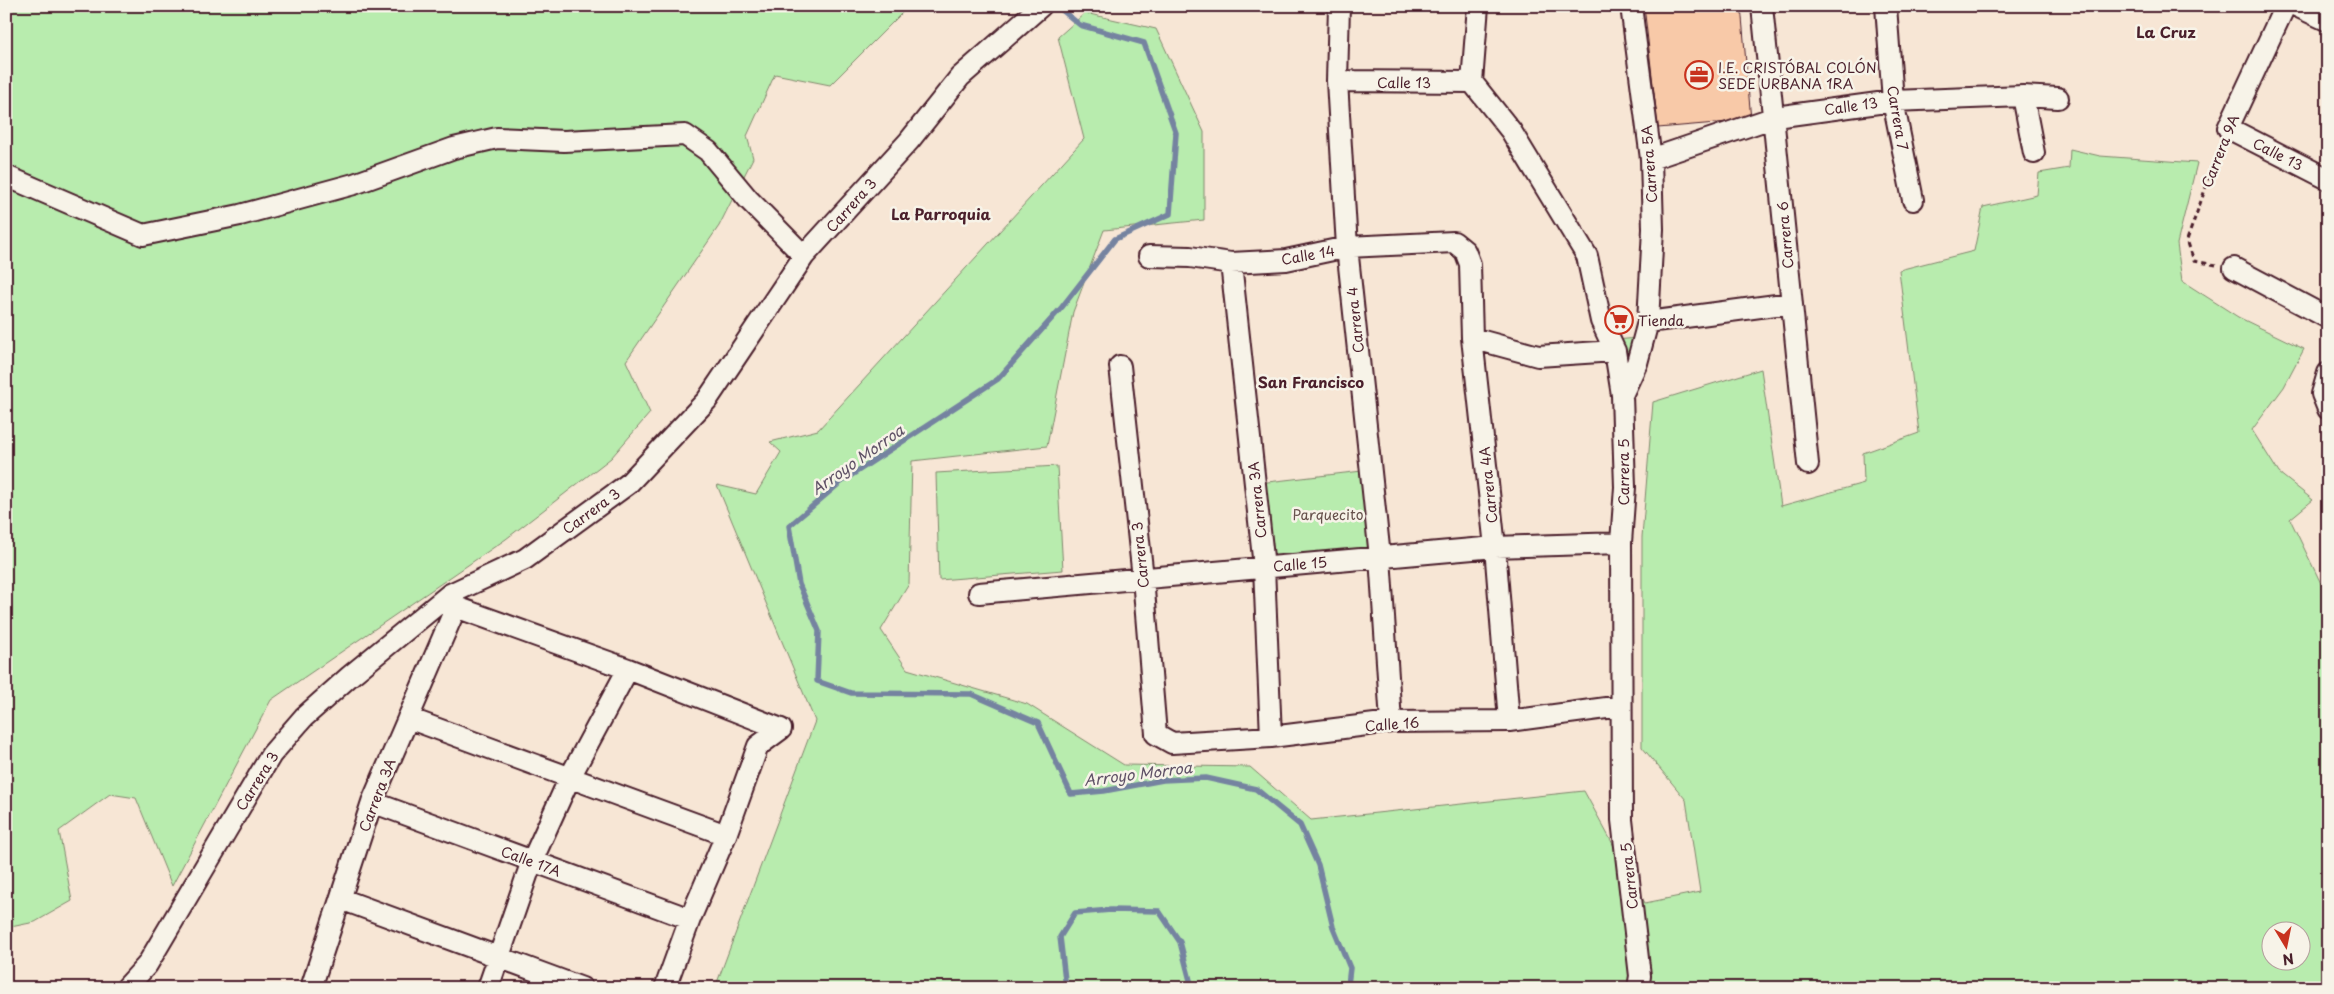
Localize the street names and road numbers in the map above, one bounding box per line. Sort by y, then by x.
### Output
street label: Calle 13 [1377,72,1431,93]
street label: Carrera 7 [1882,84,1914,152]
street label: Calle 13 [1823,92,1879,120]
street label: Carrera 9A [2196,111,2244,191]
street label: Carrera 5A [1636,124,1662,204]
street label: Calle 13 [2249,132,2307,176]
street label: Carrera 3 [821,173,881,237]
street label: Carrera 6 [1772,200,1798,270]
street label: Calle 14 [1280,240,1336,270]
street label: Carrera 4 [1341,286,1369,354]
street label: Carrera 5 [1613,438,1634,506]
street label: Carrera 4A [1474,446,1502,524]
street label: Carrera 3A [1243,461,1271,539]
street label: Carrera 3 [558,483,624,539]
street label: Carrera 3 [1126,521,1154,589]
street label: Calle 15 [1272,551,1328,577]
street label: Calle 16 [1364,712,1420,736]
street label: Carrera 3 [230,747,284,815]
street label: Carrera 3A [353,755,401,835]
street label: Calle 17A [498,840,564,882]
street label: Carrera 5 [1615,842,1643,910]

